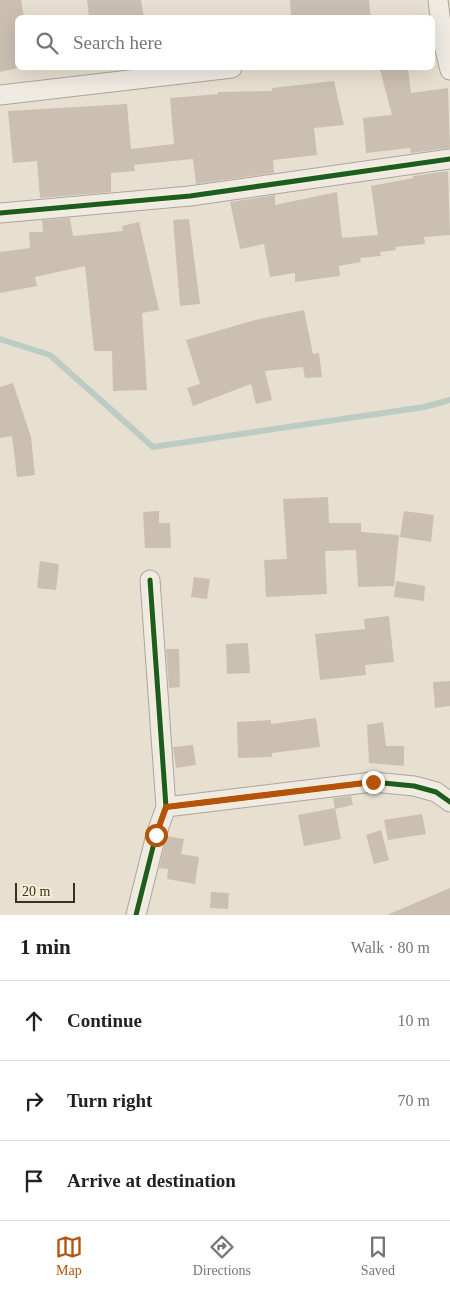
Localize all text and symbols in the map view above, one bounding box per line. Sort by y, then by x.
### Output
search box [15,15,435,70]
icon: search [33,29,61,57]
text: Search here [73,32,162,53]
route end [362,771,385,794]
route start [145,824,168,847]
scale bar [15,880,75,903]
text: 20 m [22,884,50,899]
text: 1 min [20,935,71,959]
text: Walk · 80 m [351,939,430,956]
icon: ahead [20,1007,48,1035]
text: Continue [67,1010,142,1031]
text: 10 m [398,1012,430,1029]
icon: right [20,1087,48,1115]
text: Turn right [67,1090,152,1111]
text: 70 m [398,1092,430,1109]
icon: arrive [20,1167,48,1195]
text: Arrive at destination [67,1170,236,1191]
tab: Map [55,1233,83,1279]
tab: Directions [193,1233,251,1279]
tab: Saved [361,1233,395,1279]

